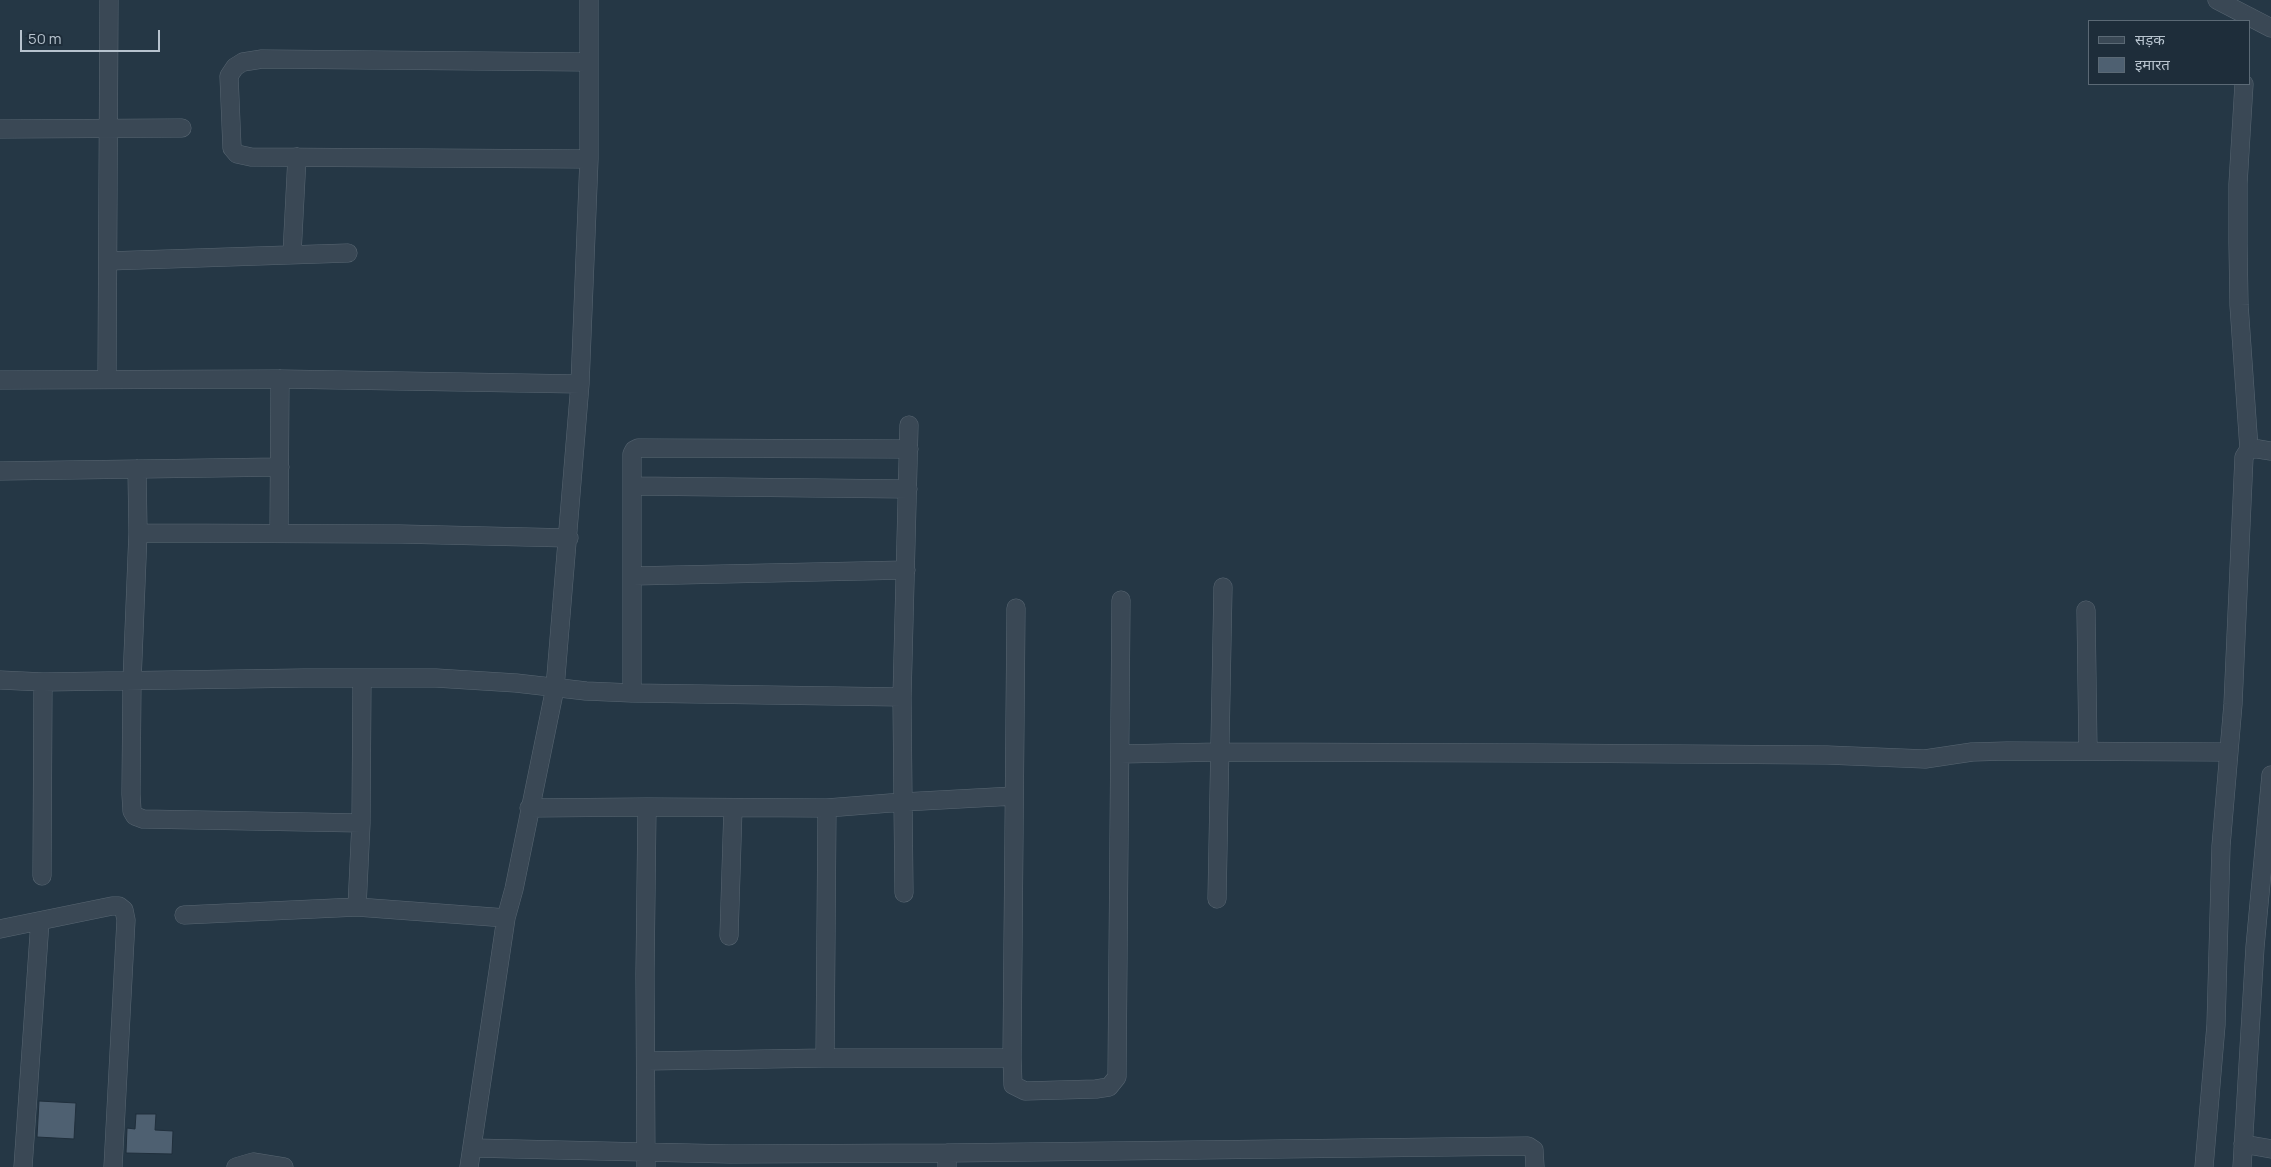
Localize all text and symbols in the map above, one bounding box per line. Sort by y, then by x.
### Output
scale bar [22,20,162,52]
legend [2088,20,2251,85]
text: 50 m [28,28,62,49]
text: सड़क [2135,29,2165,50]
text: इमारत [2135,54,2170,75]

